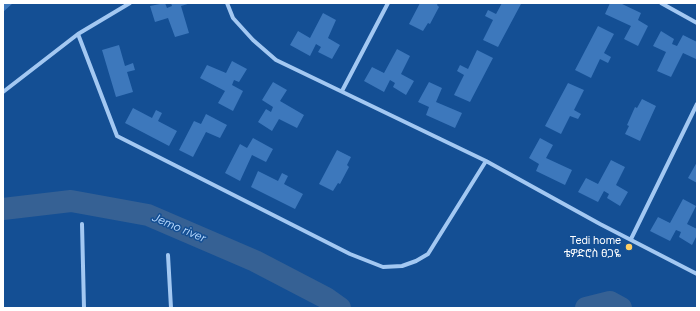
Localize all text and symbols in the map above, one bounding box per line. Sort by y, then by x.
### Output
water label: Jemo river [150,210,208,246]
place label: Tedi home ቴዎድሮስ ፀጋዬ [564,234,621,260]
marker: Tedi home ቴዎድሮስ ፀጋዬ [624,242,634,252]

